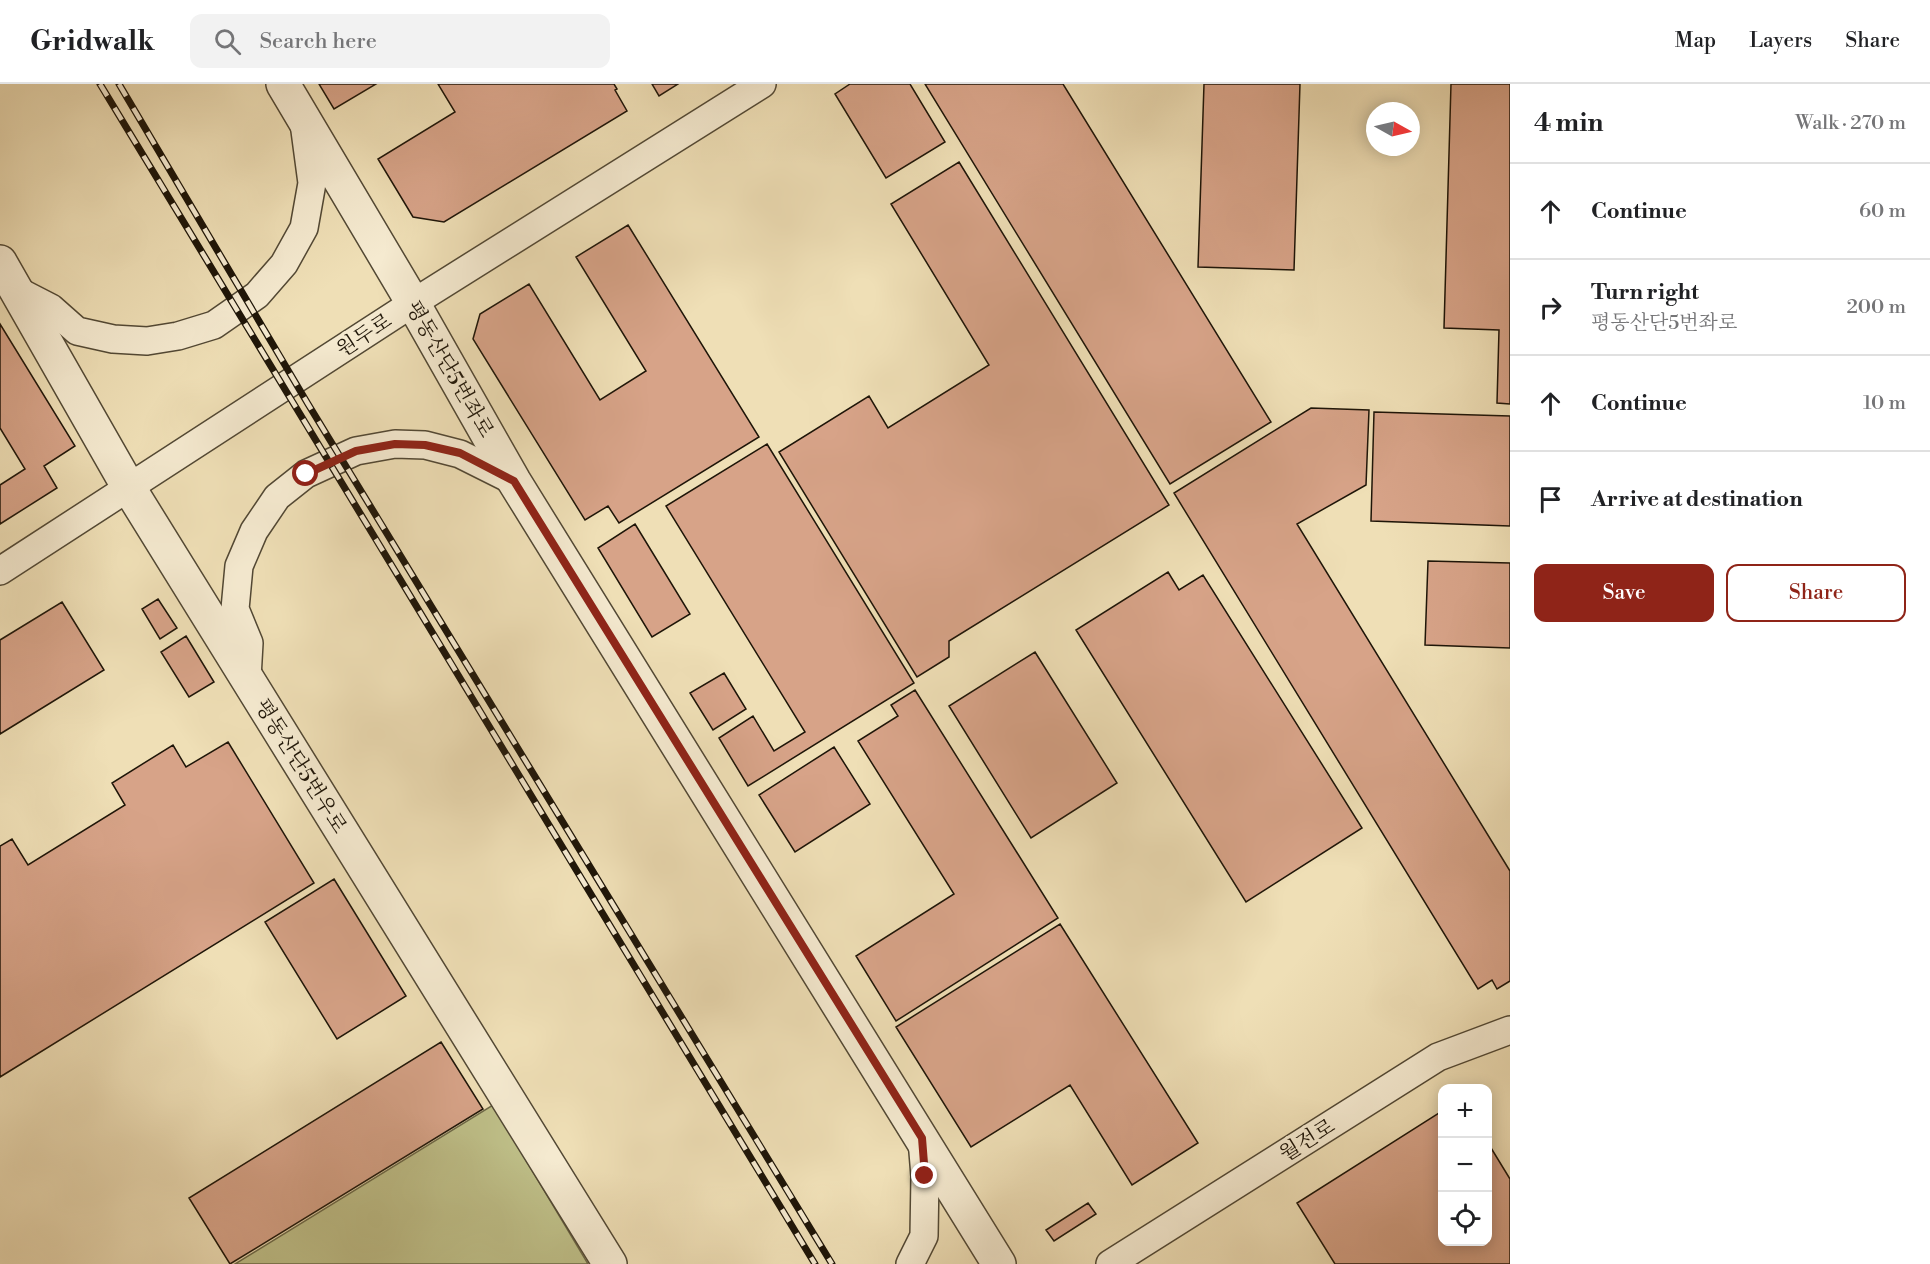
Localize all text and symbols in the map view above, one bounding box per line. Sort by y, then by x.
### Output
search box [190,14,610,68]
text: Gridwalk [30,24,154,59]
icon: search [211,25,244,58]
text: Search here [259,28,377,55]
text: Map [1675,28,1716,54]
text: Layers [1749,28,1812,54]
text: Share [1845,28,1900,54]
north arrow [1366,102,1420,156]
text: 4 min [1534,107,1604,139]
text: Walk · 270 m [1795,111,1906,136]
icon: ahead [1534,195,1567,228]
text: Continue [1591,198,1687,225]
text: 60 m [1859,199,1906,224]
text: Turn right [1591,279,1699,306]
icon: right [1534,291,1567,324]
text: 200 m [1846,295,1906,320]
street label: 평동산단5번좌로 [399,296,499,443]
street label: 원두로 [332,308,397,363]
text: 평동산단5번좌로 [1591,311,1737,336]
icon: ahead [1534,387,1567,420]
text: Continue [1591,390,1687,417]
text: 10 m [1863,391,1906,416]
route start [292,460,318,486]
icon: arrive [1534,483,1567,516]
text: Arrive at destination [1591,486,1803,513]
button: Save [1534,564,1714,622]
button: Share [1726,564,1906,622]
street label: 평동산단5번우로 [248,695,352,839]
map controls [1438,1084,1492,1246]
button: + [1438,1084,1492,1138]
street label: 월전로 [1275,1114,1340,1168]
button: − [1438,1138,1492,1192]
route end [911,1162,937,1188]
button: locate [1438,1192,1492,1246]

